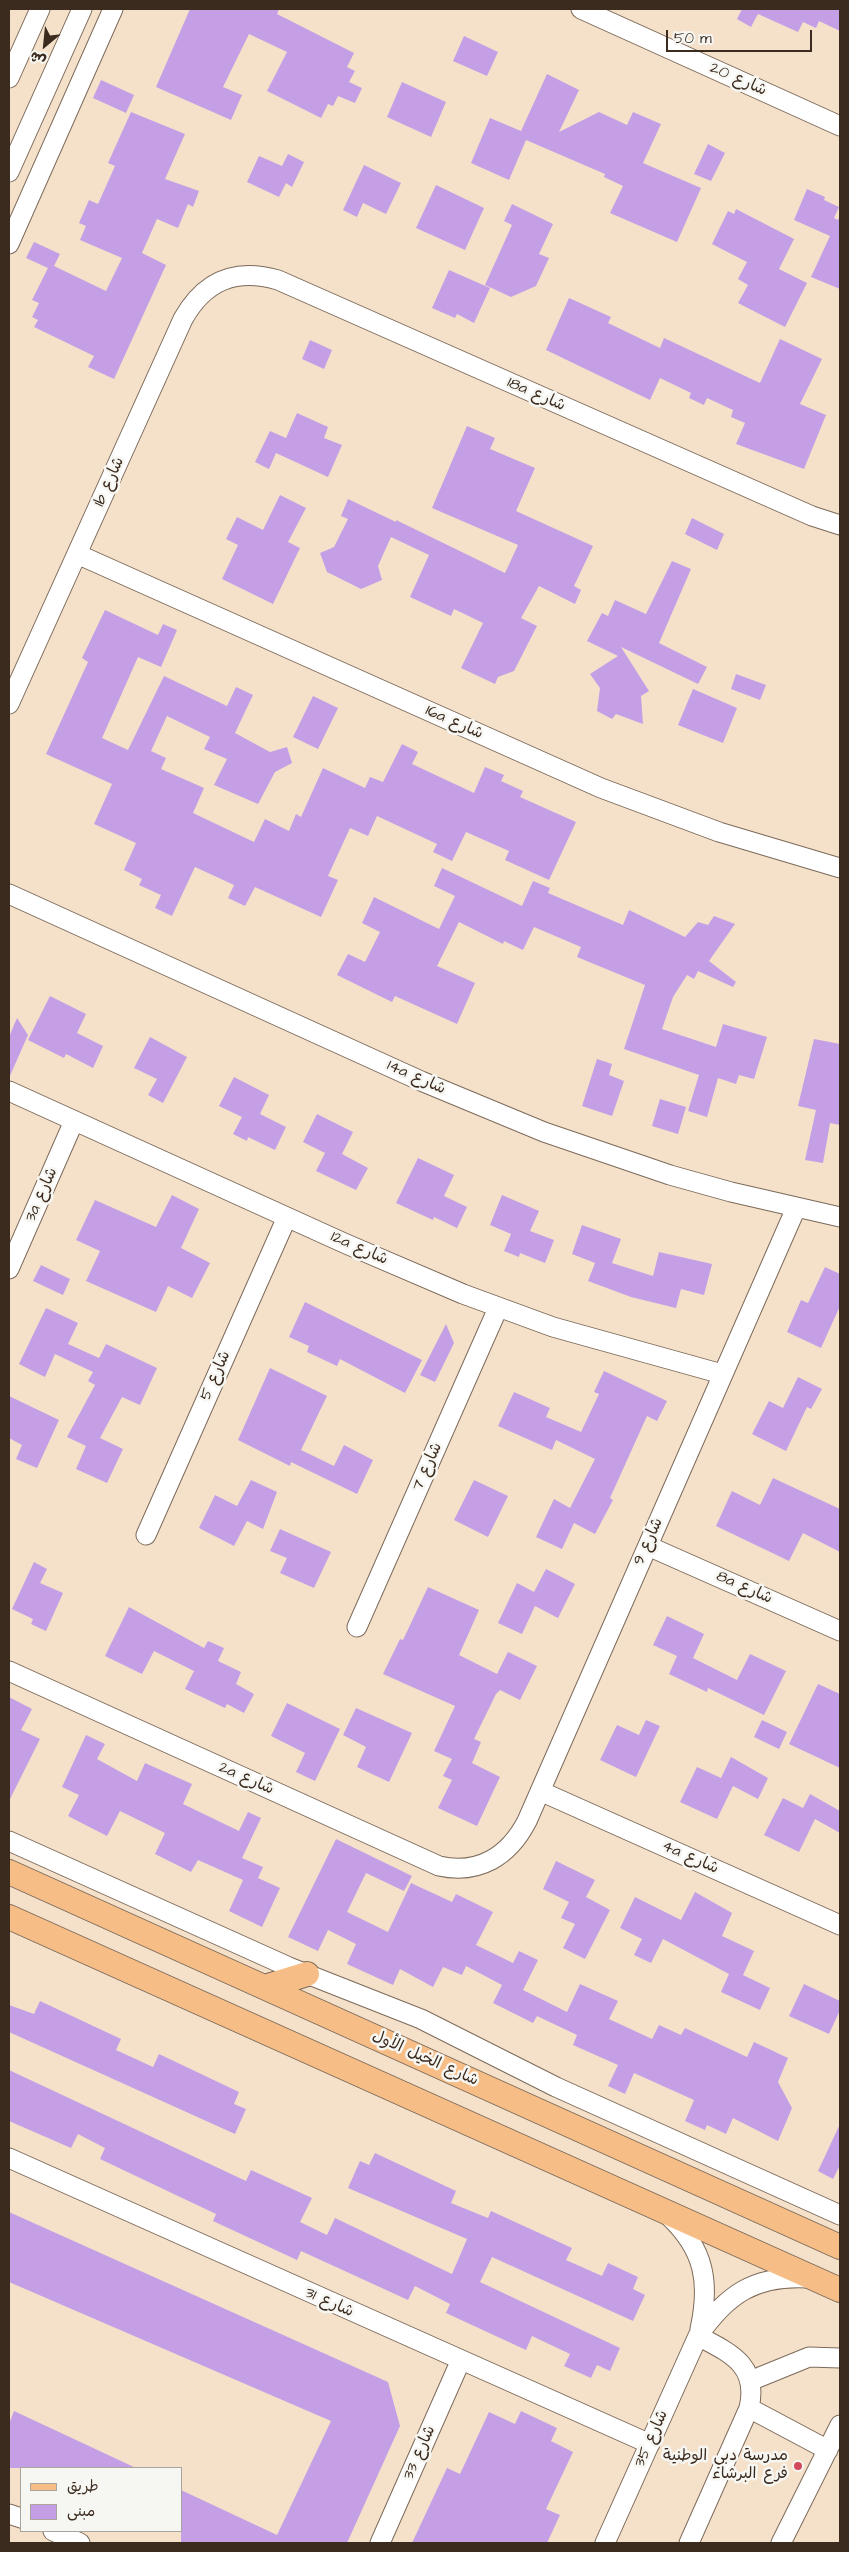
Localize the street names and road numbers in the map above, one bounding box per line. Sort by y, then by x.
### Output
street label: شارع 20 [707,59,769,101]
street label: 18a شارع [504,374,568,416]
street label: 1b شارع [91,454,129,510]
street label: 16a شارع [422,702,486,744]
street label: 14a شارع [384,1057,448,1099]
street label: 3a شارع [22,1165,62,1225]
street label: 12a شارع [328,1228,390,1270]
street label: شارع 5 [197,1348,235,1404]
street label: شارع 7 [409,1440,447,1494]
street label: شارع 9 [630,1515,668,1569]
street label: 8a شارع [713,1567,775,1609]
street label: 2a شارع [215,1758,277,1800]
street label: 4a شارع [659,1837,721,1879]
street label: شارع الخيل الأول [369,2027,481,2091]
street label: شارع 31 [302,2284,356,2322]
street label: شارع 35 [631,2407,673,2471]
street label: شارع 33 [400,2423,440,2483]

